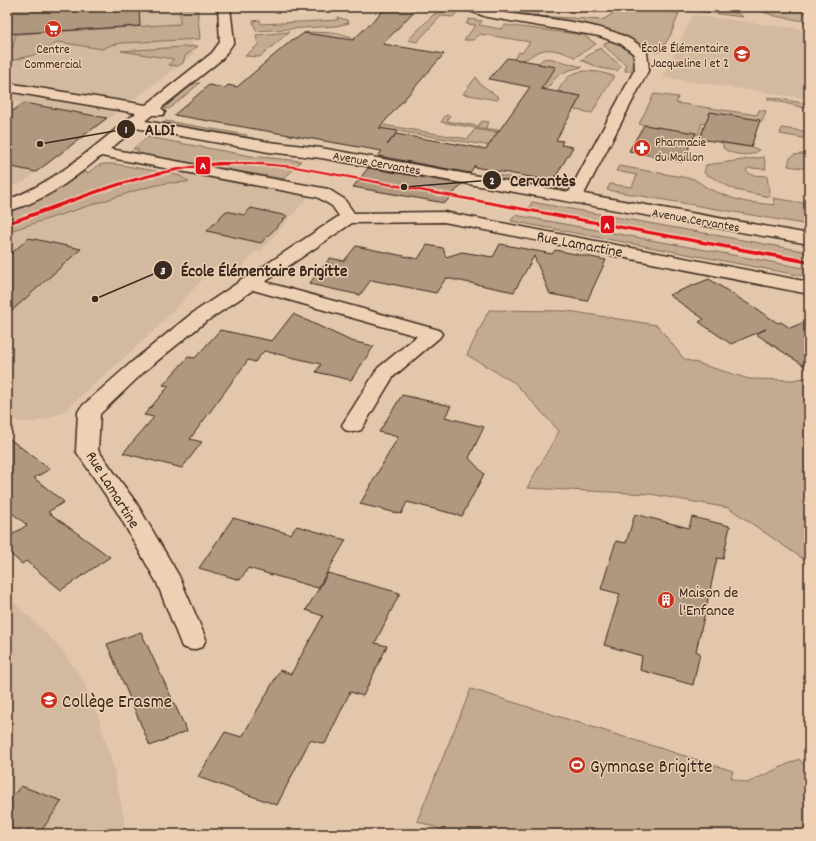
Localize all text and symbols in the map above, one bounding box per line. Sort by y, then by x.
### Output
supermarket icon: Centre Commercial [43,19,63,39]
place label: École Élémentaire Jacqueline 1 et 2 [641,40,729,74]
place label: Centre Commercial [24,41,82,75]
school or university icon: École Élémentaire Jacqueline 1 et 2 [732,44,752,64]
callout: ALDI [116,114,183,143]
text: ALDI [145,120,176,144]
text: 1 [125,122,128,139]
place label: Pharmacie du Maillon [655,134,706,168]
pharmacy icon: Pharmacie du Maillon [632,138,652,158]
street label: Avenue Cervantes [331,147,422,182]
line badge: A [195,156,211,175]
text: A [200,159,206,175]
callout: Cervantès [482,166,584,195]
text: Cervantès [510,171,576,195]
text: 2 [489,173,495,190]
street label: Avenue Cervantes [650,204,741,239]
line badge: A [600,215,615,234]
text: A [604,219,610,235]
street label: Rue Lamartine [535,226,624,265]
callout: École Élémentaire Brigitte [153,255,355,284]
text: École Élémentaire Brigitte [181,261,348,285]
text: 3 [160,263,166,280]
street label: Rue Lamartine [79,447,145,533]
place label: Maison de l'Enfance [679,582,738,623]
building icon: Maison de l'Enfance [656,590,676,610]
school or university icon: Collège Erasme [39,690,59,710]
place label: Collège Erasme [62,690,172,717]
sports icon: Gymnase Brigitte [567,755,587,775]
place label: Gymnase Brigitte [590,755,712,782]

